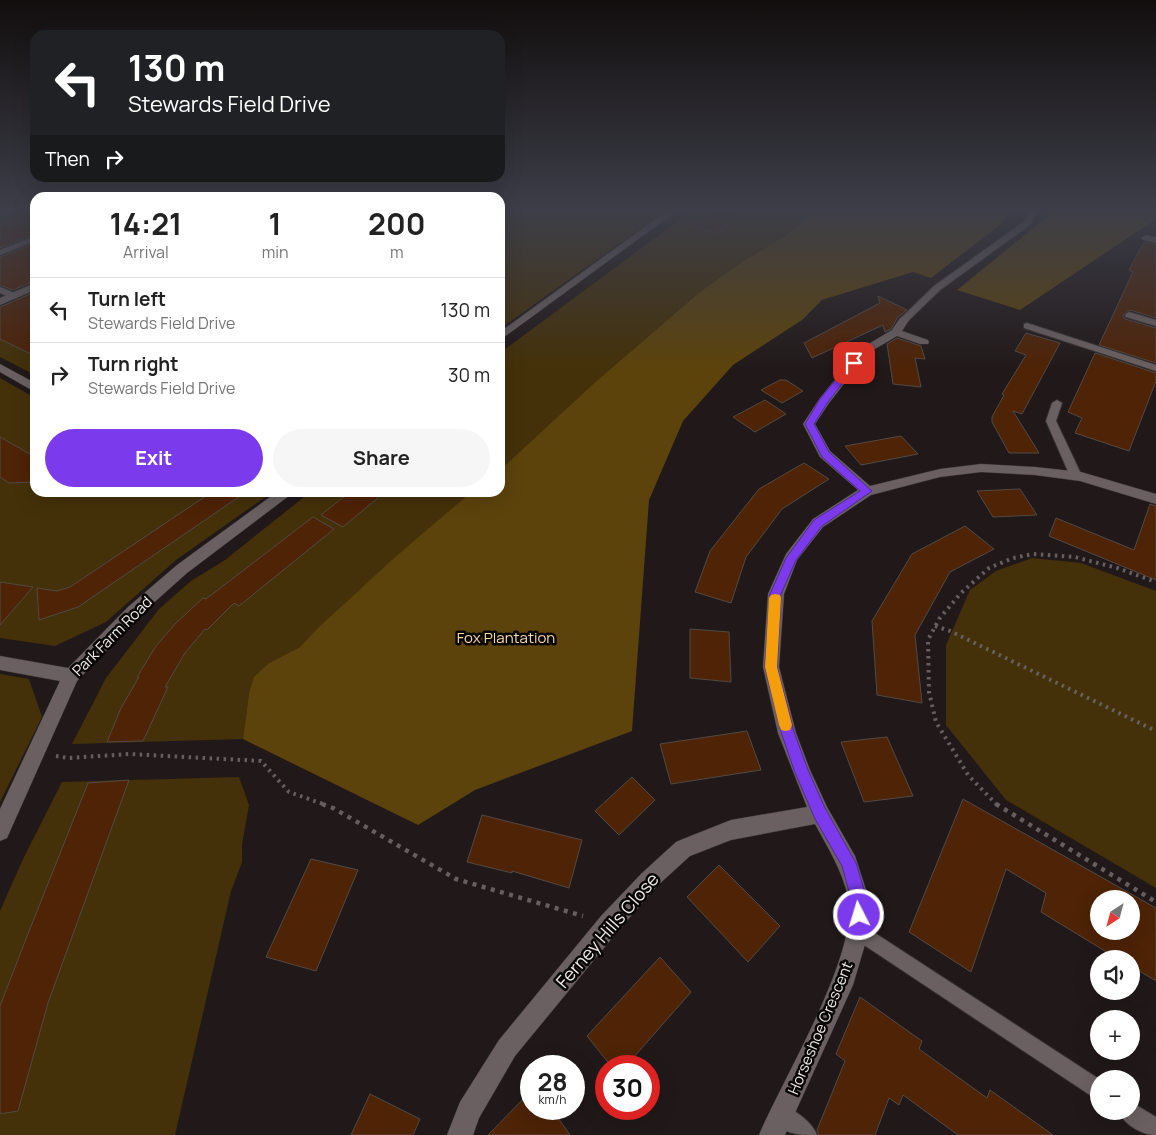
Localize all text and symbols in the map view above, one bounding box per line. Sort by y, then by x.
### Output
text: 130 m [128,44,225,92]
icon: left [45,50,110,115]
text: Stewards Field Drive [128,89,331,119]
icon: right [100,145,128,173]
text: Then [45,146,90,172]
text: 14:21 [110,203,182,244]
text: 1 [269,203,282,244]
text: 200 [368,203,425,244]
text: Arrival [123,241,169,263]
text: min [262,241,289,263]
text: m [390,241,404,263]
text: Turn left [88,286,166,312]
icon: left [45,296,73,324]
text: 130 m [441,297,490,323]
text: Stewards Field Drive [88,312,235,334]
pin [833,342,875,384]
icon: arrive [840,349,868,377]
text: Turn right [88,351,178,377]
icon: right [45,361,73,389]
text: 30 m [448,362,490,388]
text: Stewards Field Drive [88,377,235,399]
button: Exit [45,429,263,487]
button: Share [273,429,490,487]
street label: Park Farm Road [67,591,157,681]
park label: Fox Plantation [457,627,555,648]
street label: Ferney Hills Close [550,867,664,993]
position arrow [832,888,884,940]
north arrow [1090,890,1140,940]
map controls [1090,890,1140,1120]
button: sound [1090,950,1140,1000]
street label: Horseshoe Crescent [782,958,858,1098]
button: + [1090,1010,1140,1060]
speed limit sign: 30 [595,1055,660,1120]
text: 28 [537,1064,568,1099]
button: − [1090,1070,1140,1120]
text: km/h [539,1091,566,1108]

